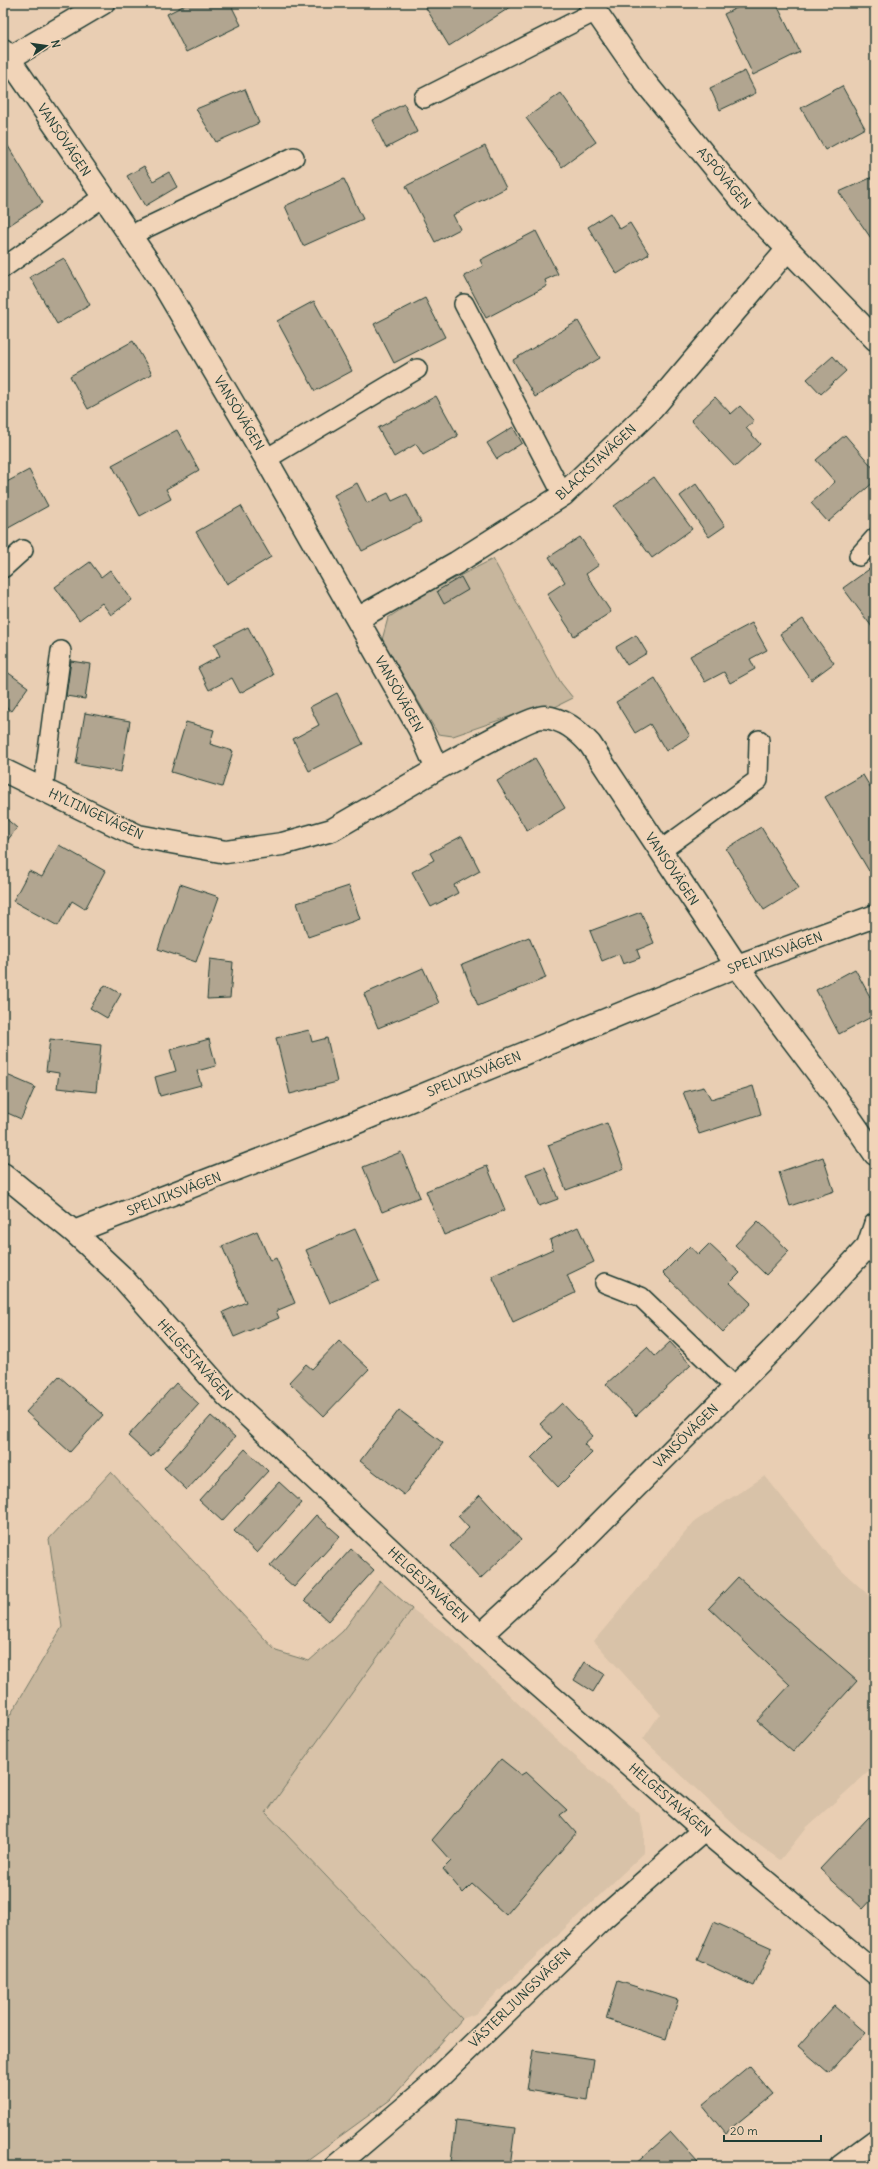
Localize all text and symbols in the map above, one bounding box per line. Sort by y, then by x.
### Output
north arrow [26,26,66,66]
text: N [48,38,63,49]
street label: VANSÖVÄGEN [33,100,95,180]
street label: ASPÖVÄGEN [693,143,756,212]
street label: VANSÖVÄGEN [210,372,269,454]
street label: BLACKSTAVÄGEN [551,420,640,504]
street label: VANSÖVÄGEN [371,652,428,735]
street label: HYLTINGEVÄGEN [46,784,147,843]
street label: VANSÖVÄGEN [641,829,703,909]
street label: SPELVIKSVÄGEN [725,927,825,978]
street label: SPELVIKSVÄGEN [424,1046,523,1101]
street label: SPELVIKSVÄGEN [124,1167,224,1220]
street label: HELGESTAVÄGEN [154,1315,237,1404]
street label: VANSÖVÄGEN [649,1399,722,1472]
street label: HELGESTAVÄGEN [384,1543,473,1627]
street label: HELGESTAVÄGEN [625,1759,715,1841]
street label: VÄSTERLJUNGSVÄGEN [465,1944,575,2051]
scale bar [724,2117,821,2143]
text: 20 m [730,2123,758,2138]

